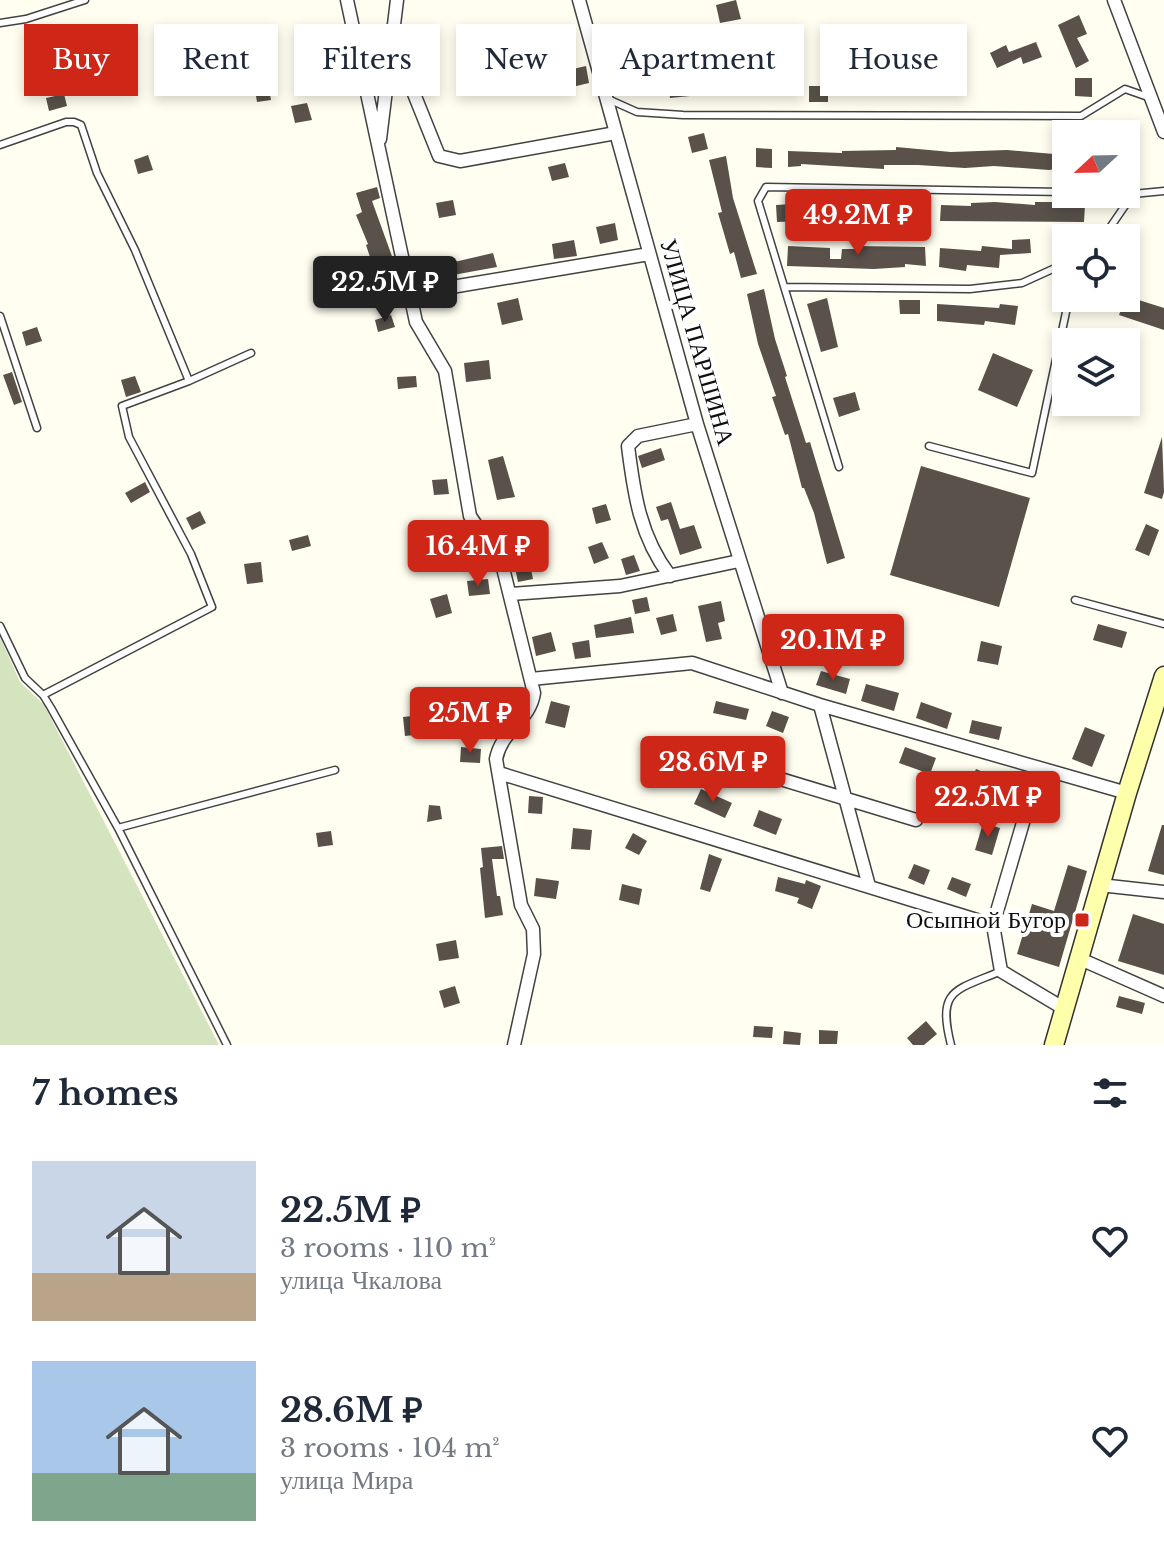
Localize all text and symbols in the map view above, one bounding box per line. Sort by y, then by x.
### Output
chip: Buy [24,24,138,96]
chip: Rent [154,24,278,96]
chip: Filters [294,24,440,96]
chip: New [456,24,576,96]
chip: Apartment [592,24,804,96]
chip: House [820,24,967,96]
north arrow [1052,120,1140,208]
map controls [1052,120,1140,416]
pin: 49.2M ₽ [784,189,932,257]
text: 49.2M ₽ [803,199,913,231]
button: locate [1052,224,1140,312]
street label: УЛИЦА ПАРШИНА [654,235,741,449]
pin: 22.5M ₽ [311,256,459,324]
text: 22.5M ₽ [331,266,439,298]
button: layers [1052,328,1140,416]
pin: 16.4M ₽ [404,520,552,588]
text: 16.4M ₽ [426,530,530,562]
pin: 20.1M ₽ [759,614,907,682]
text: 20.1M ₽ [780,624,886,656]
pin: 25M ₽ [414,687,526,755]
text: 25M ₽ [428,697,512,729]
pin: 28.6M ₽ [639,736,787,804]
text: 28.6M ₽ [658,746,768,778]
pin: 22.5M ₽ [914,771,1062,839]
text: 22.5M ₽ [934,781,1042,813]
place label: Осыпной Бугор [906,905,1066,934]
marker: Осыпной Бугор [1073,911,1091,929]
icon: filters [1088,1071,1132,1115]
text: 7 homes [32,1072,179,1114]
text: 22.5M ₽ [280,1189,421,1231]
icon: home [96,1193,192,1289]
icon: heart [1088,1219,1132,1263]
text: 3 rooms · 110 m² [280,1232,496,1264]
text: улица Чкалова [280,1264,442,1296]
text: 28.6M ₽ [280,1389,423,1431]
icon: home [96,1393,192,1489]
icon: heart [1088,1419,1132,1463]
text: 3 rooms · 104 m² [280,1432,500,1464]
text: улица Мира [280,1464,413,1496]

